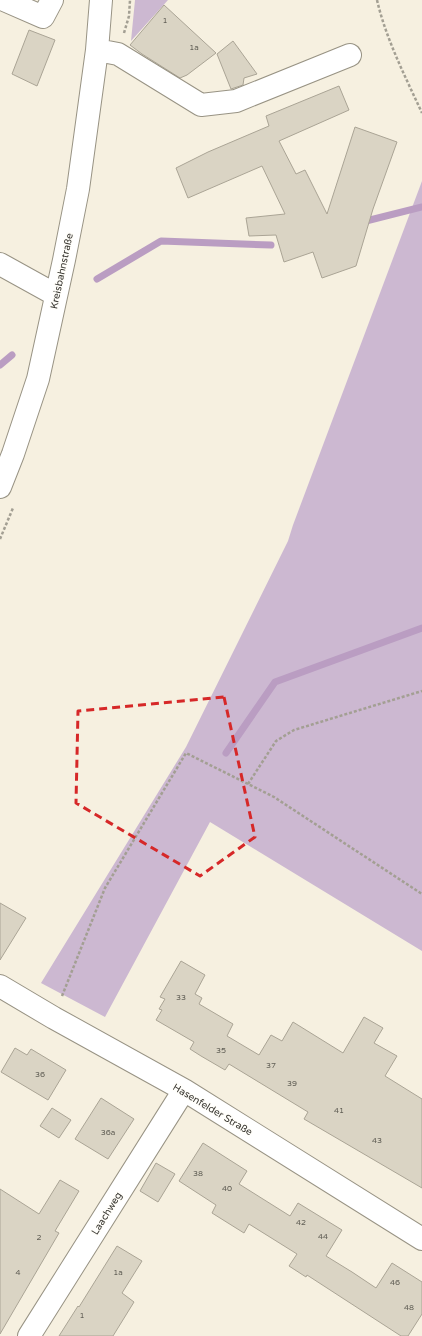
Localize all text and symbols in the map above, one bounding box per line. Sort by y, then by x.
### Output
house number: 1 [162,16,168,25]
house number: 1a [189,43,199,52]
street label: Kreisbahnstraße [48,232,76,310]
house number: 33 [176,993,186,1002]
house number: 35 [216,1046,226,1055]
house number: 37 [266,1061,276,1070]
house number: 36 [35,1070,45,1079]
house number: 39 [287,1079,297,1088]
street label: Hasenfelder Straße [171,1081,255,1139]
house number: 41 [334,1106,344,1115]
house number: 36a [101,1128,115,1137]
house number: 43 [372,1136,382,1145]
house number: 38 [193,1169,203,1178]
house number: 40 [222,1184,232,1193]
street label: Laachweg [89,1190,125,1237]
house number: 42 [296,1218,306,1227]
house number: 44 [318,1232,328,1241]
house number: 2 [36,1233,42,1242]
house number: 4 [15,1268,21,1277]
house number: 1a [113,1268,123,1277]
house number: 46 [390,1278,400,1287]
house number: 48 [404,1303,414,1312]
house number: 1 [79,1311,85,1320]

